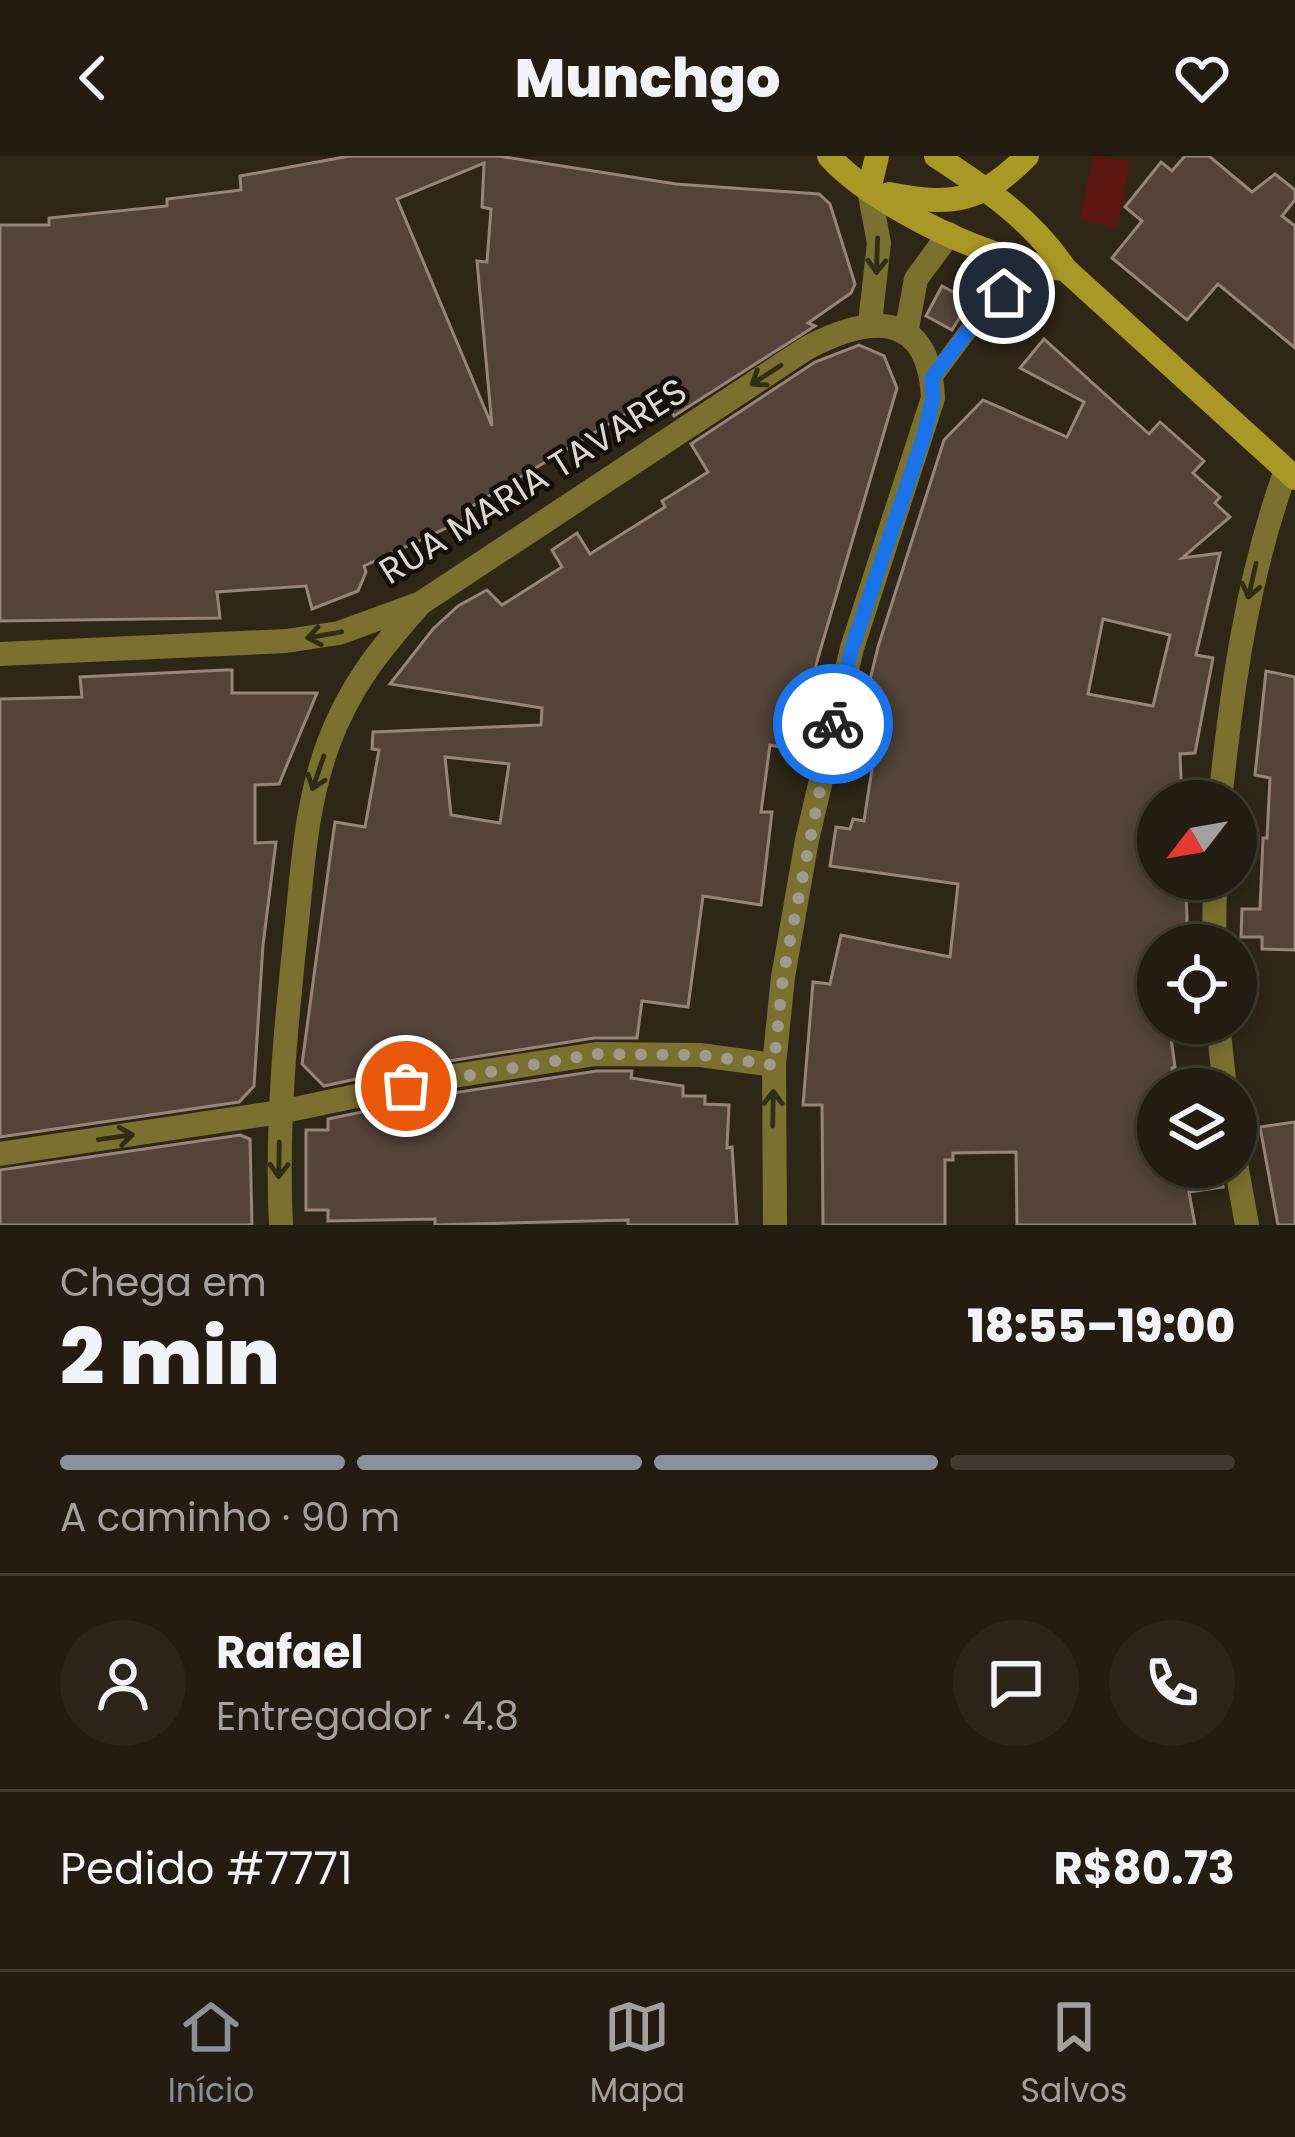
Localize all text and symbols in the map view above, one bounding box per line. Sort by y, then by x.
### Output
text: Munchgo [515,40,780,116]
icon: back [60,45,126,111]
icon: heart [1169,45,1235,111]
one-way arrow [866,236,889,275]
pin [953,242,1055,344]
icon: home [971,260,1037,326]
one-way arrow [750,362,784,387]
street label: RUA MARIA TAVARES [369,366,697,596]
one-way arrow [1239,562,1262,600]
one-way arrow [306,624,345,647]
courier [773,664,893,784]
icon: bike [800,691,866,757]
one-way arrow [306,754,327,791]
north arrow [1137,780,1257,900]
map controls [1137,780,1257,1188]
button: locate [1137,924,1257,1044]
pin [355,1035,457,1137]
icon: bag [373,1053,439,1119]
button: layers [1137,1068,1257,1188]
one-way arrow [761,1089,784,1128]
one-way arrow [96,1125,135,1148]
one-way arrow [268,1140,291,1179]
text: Chega em [60,1255,267,1310]
text: 18:55–19:00 [967,1295,1235,1358]
text: 2 min [60,1302,280,1411]
text: A caminho · 90 m [60,1490,400,1545]
button: person [60,1620,186,1746]
button: chat [953,1620,1079,1746]
button: phone [1109,1620,1235,1746]
text: Rafael [216,1621,364,1684]
text: Entregador · 4.8 [216,1689,519,1744]
text: Pedido #7771 [60,1837,353,1900]
text: R$80.73 [1054,1837,1235,1900]
tab: Início [168,1994,254,2116]
tab: Mapa [590,1994,685,2116]
tab: Salvos [1021,1994,1127,2116]

